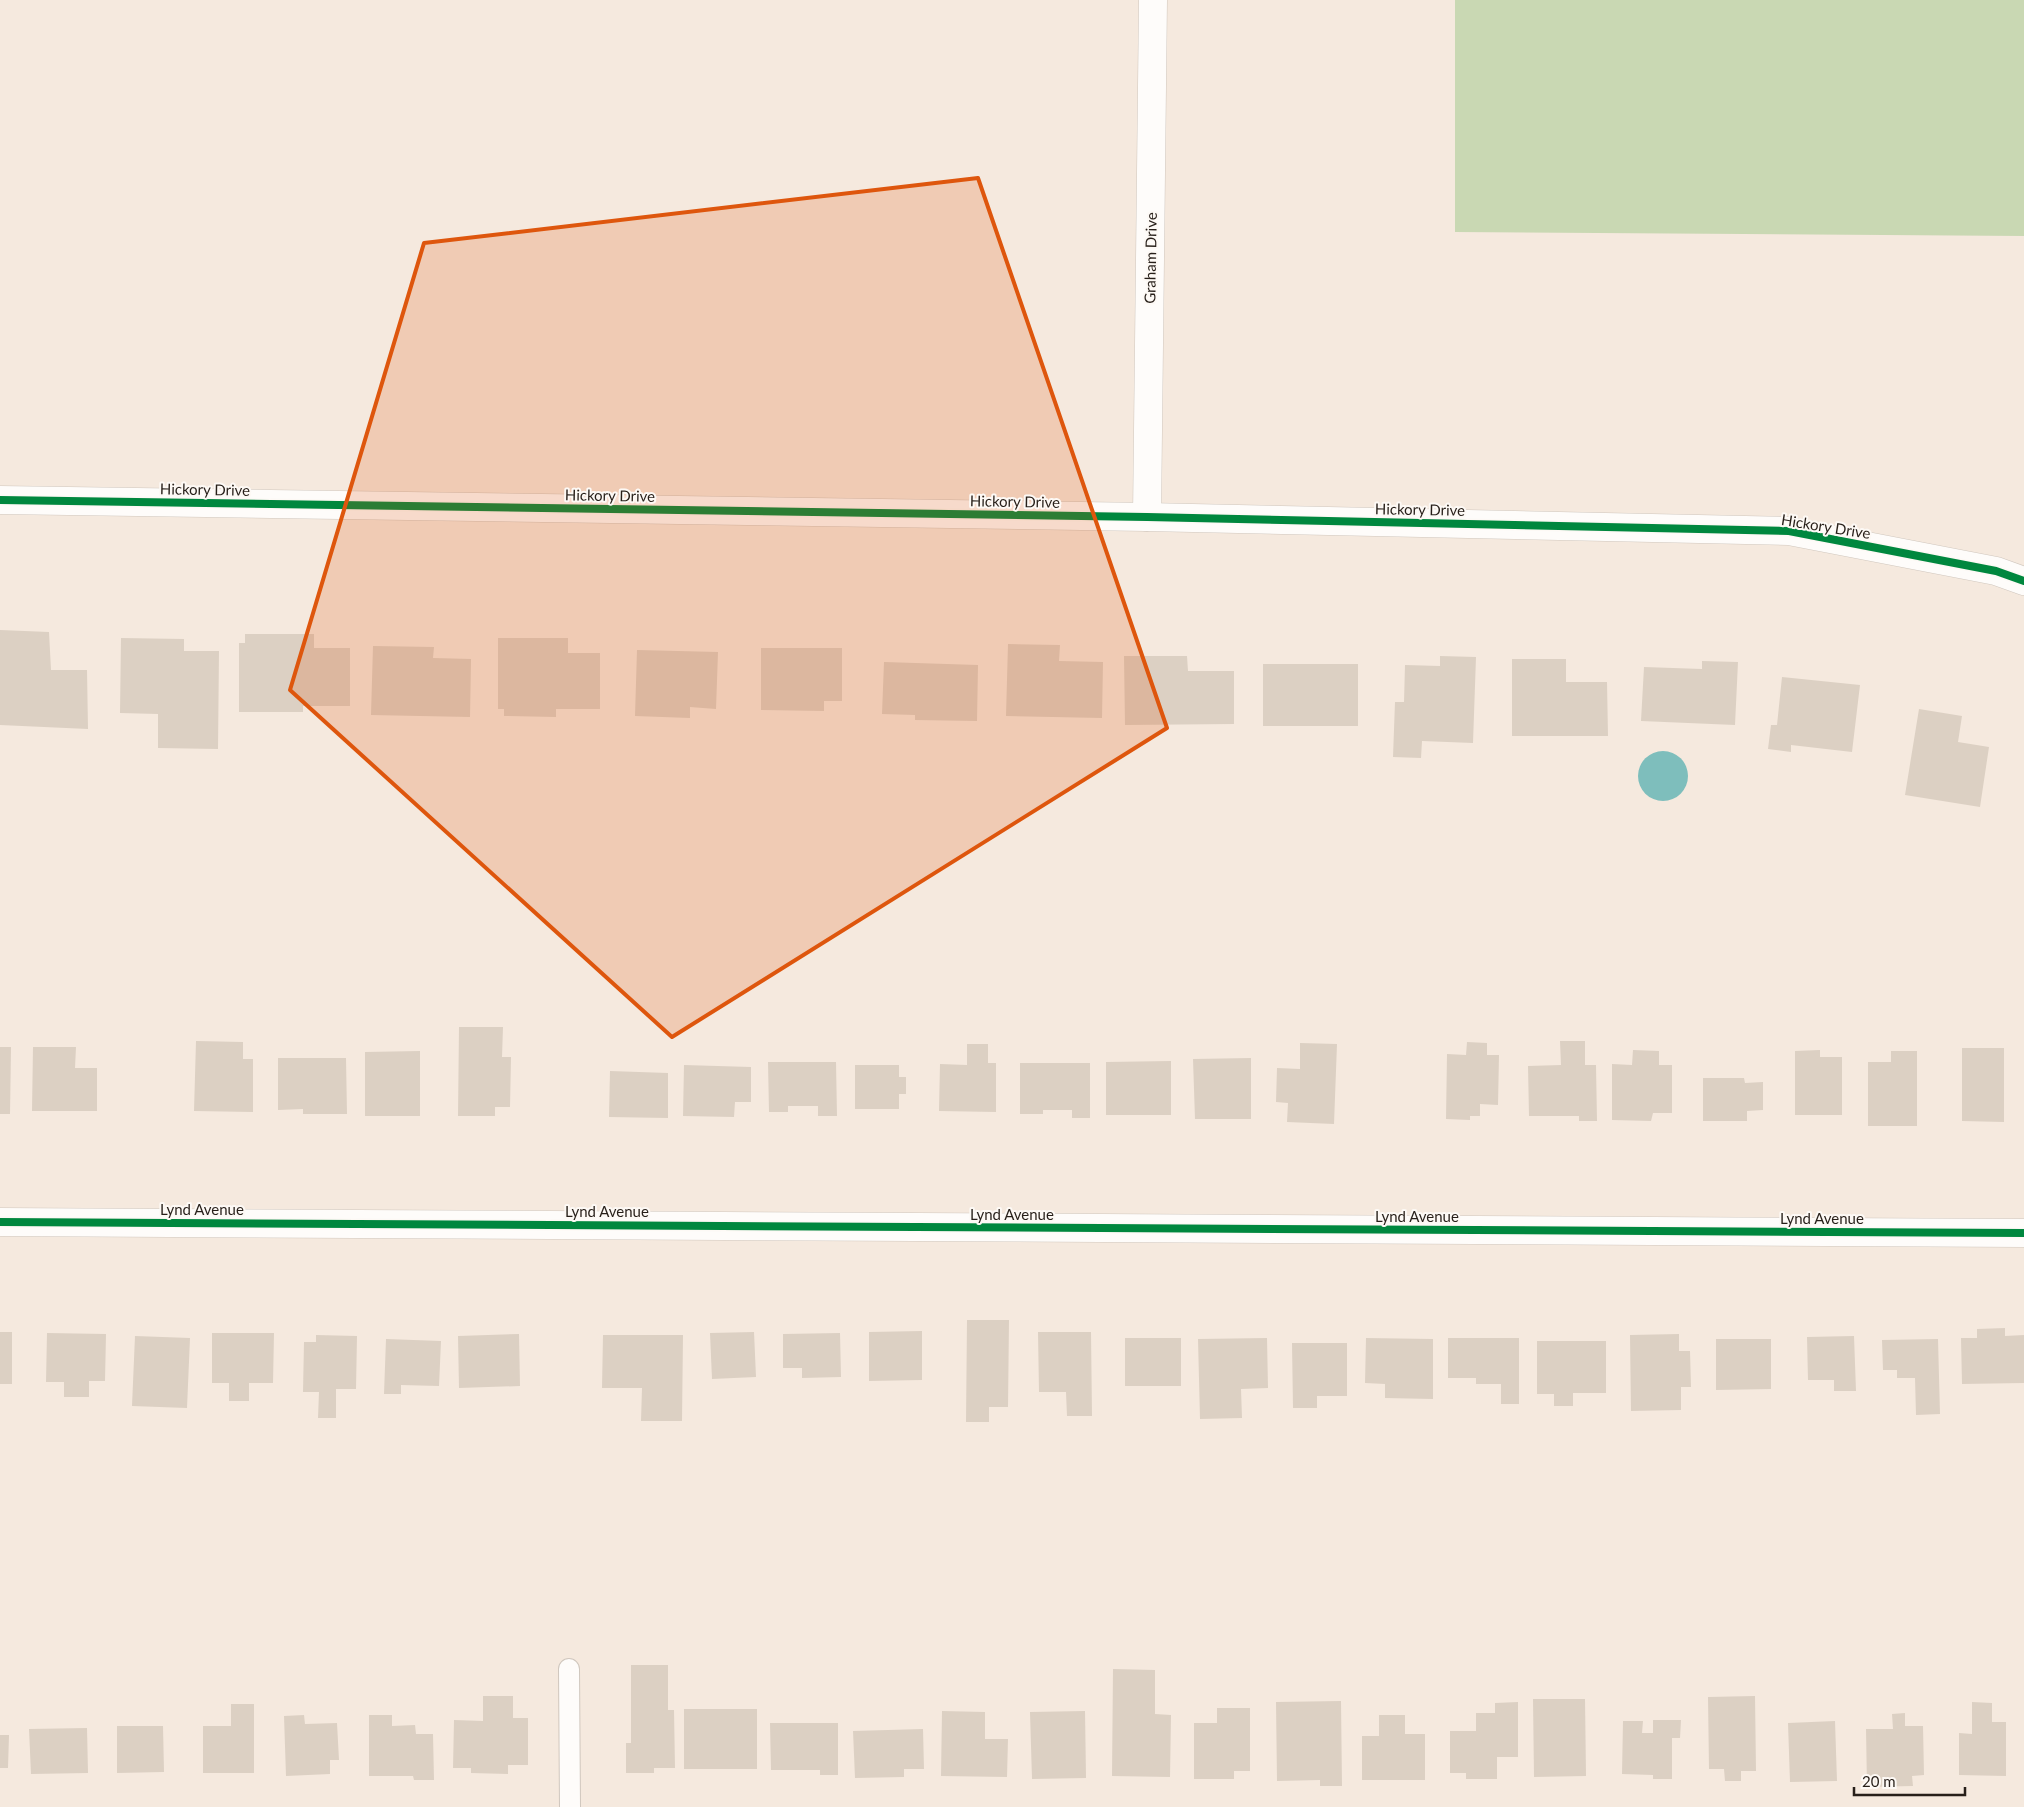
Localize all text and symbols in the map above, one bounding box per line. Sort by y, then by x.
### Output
street label: Graham Drive [1140,212,1160,304]
street label: Hickory Drive [160,479,250,499]
street label: Hickory Drive [565,485,655,505]
street label: Hickory Drive [970,491,1060,511]
street label: Hickory Drive [1375,499,1465,519]
street label: Hickory Drive [1780,510,1872,542]
street label: Lynd Avenue [160,1200,244,1218]
street label: Lynd Avenue [565,1202,649,1220]
street label: Lynd Avenue [970,1205,1054,1223]
street label: Lynd Avenue [1375,1207,1459,1225]
street label: Lynd Avenue [1780,1209,1864,1227]
scale bar [1854,1764,1965,1796]
text: 20 m [1862,1772,1896,1790]

